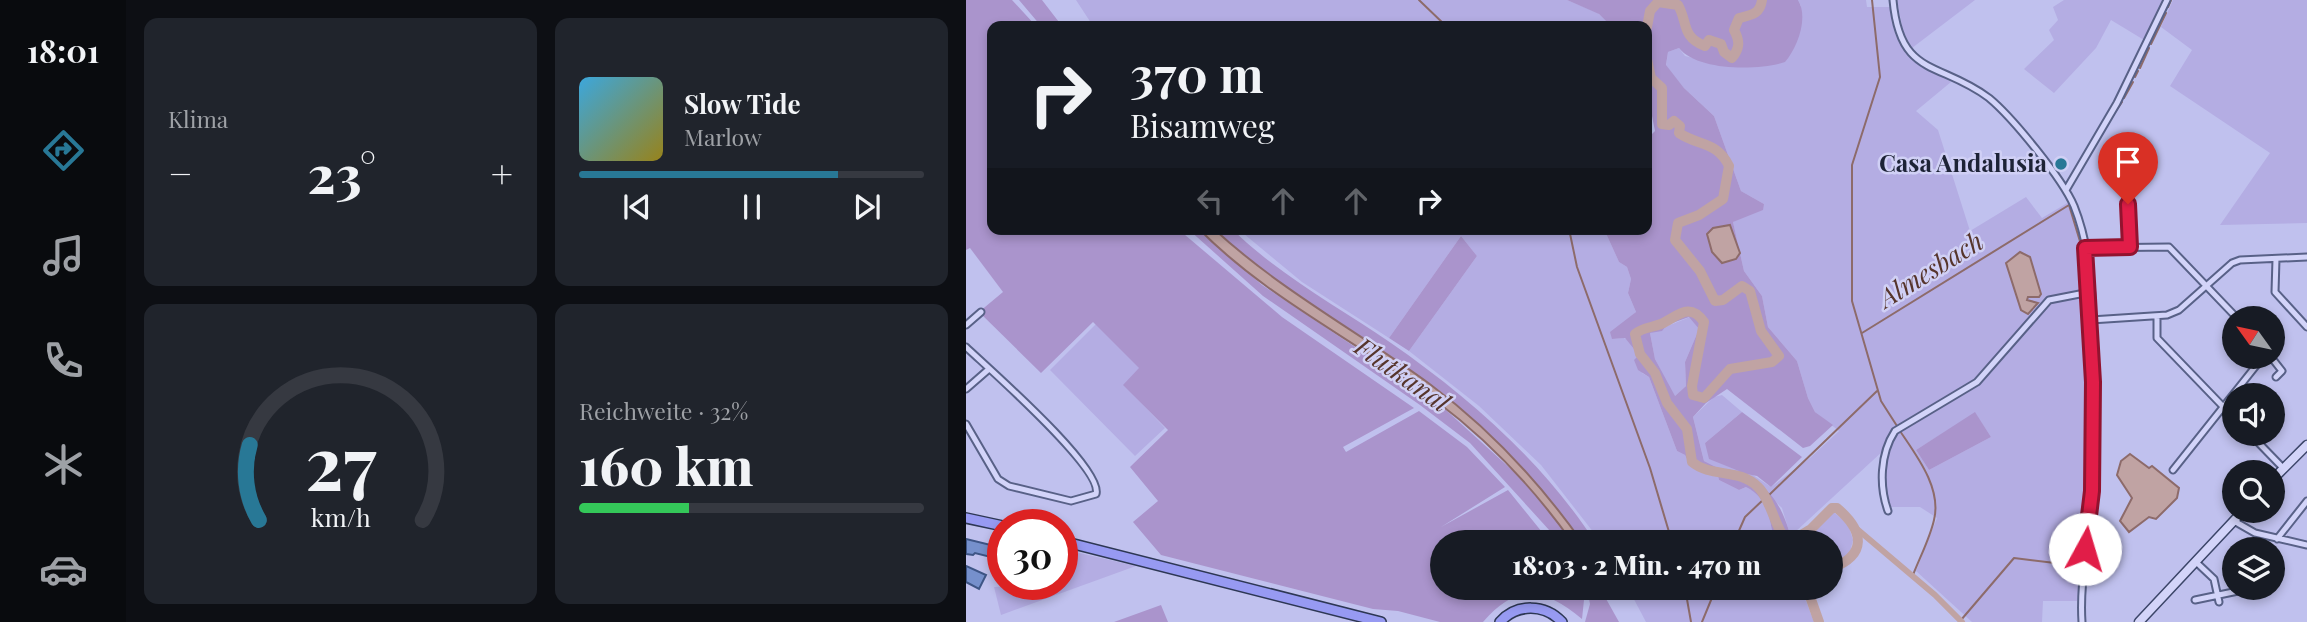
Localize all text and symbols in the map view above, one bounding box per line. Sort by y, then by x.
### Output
text: 18:01 [27,28,99,71]
text: 370 m [1130,40,1264,105]
icon: right [1015,49,1106,140]
text: Slow Tide [684,86,801,121]
text: Klima [168,103,228,134]
text: Bisamweg [1130,103,1275,146]
text: Marlow [684,121,762,152]
icon: directions [39,126,88,175]
pin [2098,132,2158,204]
text: 23° [308,138,376,207]
icon: arrive [2109,143,2147,181]
place label: Casa Andalusia [1879,146,2048,178]
text: − [168,147,193,198]
text: + [491,147,513,198]
marker: Casa Andalusia [2053,156,2069,172]
icon: left [1191,182,1229,220]
icon: ahead [1264,182,1302,220]
icon: ahead [1337,182,1375,220]
icon: right [1410,182,1448,220]
icon: previous [618,188,656,226]
icon: pause [733,188,771,226]
icon: next [848,188,886,226]
water label: Almesbach [1869,223,1989,316]
icon: music [39,231,88,280]
north arrow [2222,306,2286,369]
map controls [2222,306,2285,600]
water label: Flutkanal [1348,328,1459,420]
icon: phone [39,336,88,385]
button: sound [2222,383,2285,446]
text: Reichweite · 32% [579,395,748,426]
text: 27 [305,411,377,508]
text: 160 km [579,430,753,499]
icon: climate [39,440,88,489]
button: search [2222,460,2285,523]
text: km/h [311,500,371,533]
speed limit sign: 30 [987,509,1078,600]
position arrow [2048,512,2122,586]
button: layers [2222,537,2285,600]
icon: car [39,545,88,594]
text: 18:03 · 2 Min. · 470 m [1512,547,1761,582]

